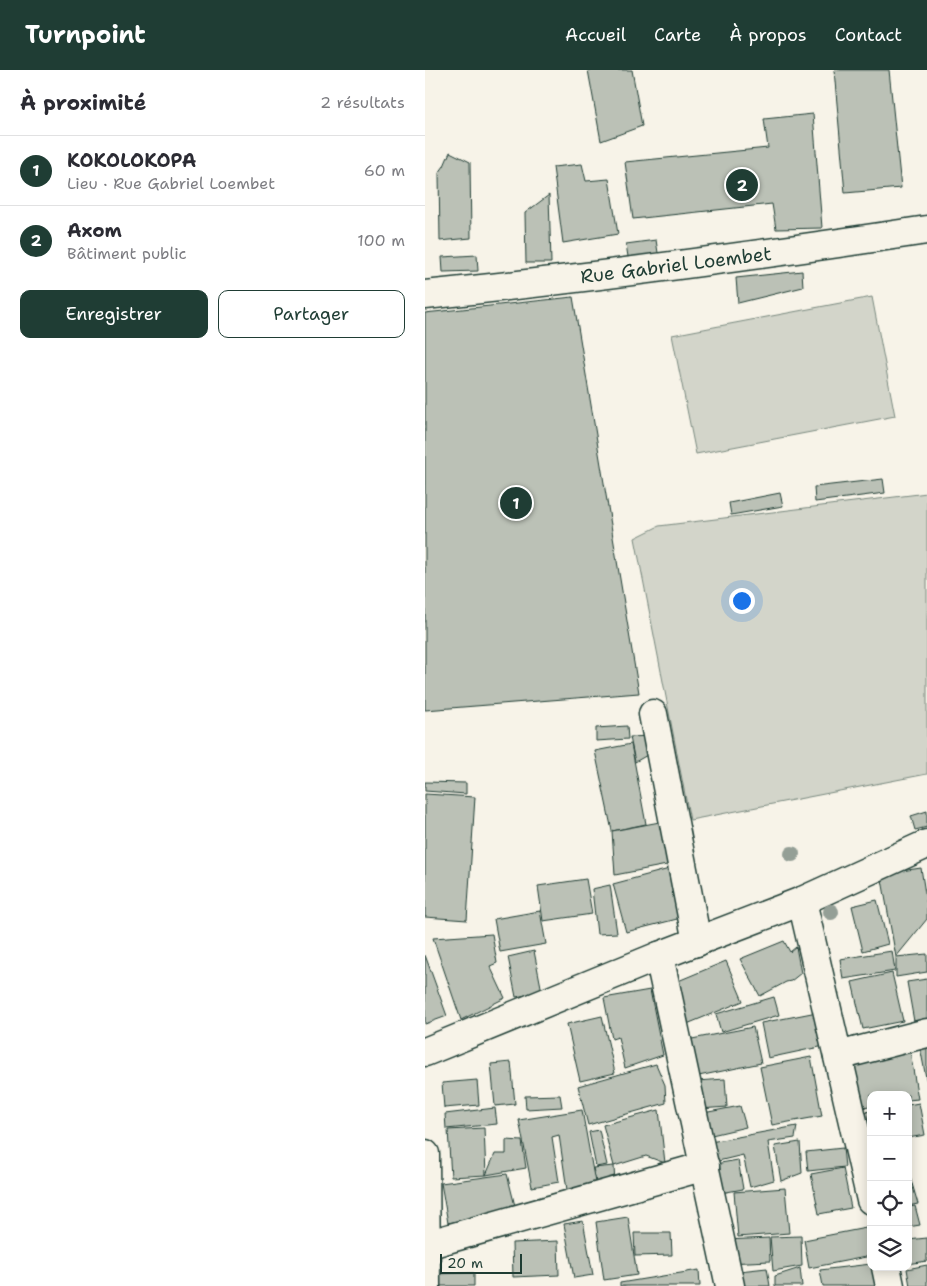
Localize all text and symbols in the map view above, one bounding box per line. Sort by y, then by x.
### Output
text: Turnpoint [25,19,146,51]
text: Accueil [565,23,626,47]
text: Carte [654,23,701,47]
text: À propos [729,23,807,47]
text: Contact [835,23,902,47]
text: À proximité [20,89,146,117]
text: 2 résultats [320,92,405,113]
text: KOKOLOKOPA [67,148,196,173]
text: 1 [32,160,40,181]
text: 60 m [364,160,405,181]
pin: 2 [726,166,758,204]
text: Lieu · Rue Gabriel Loembet [67,173,275,194]
text: Axom [67,218,122,243]
text: 2 [30,230,42,251]
text: 100 m [357,230,405,251]
street label: Rue Gabriel Loembet [579,241,773,289]
text: Bâtiment public [67,243,187,264]
button: Enregistrer [20,290,208,338]
button: Partager [218,290,405,338]
pin: 1 [500,484,532,522]
your location [729,588,755,614]
map controls [867,1091,912,1271]
button: + [867,1091,912,1136]
button: − [867,1136,912,1181]
button: locate [867,1181,912,1226]
button: layers [867,1226,912,1271]
scale bar [440,1251,523,1274]
text: 20 m [447,1254,483,1272]

